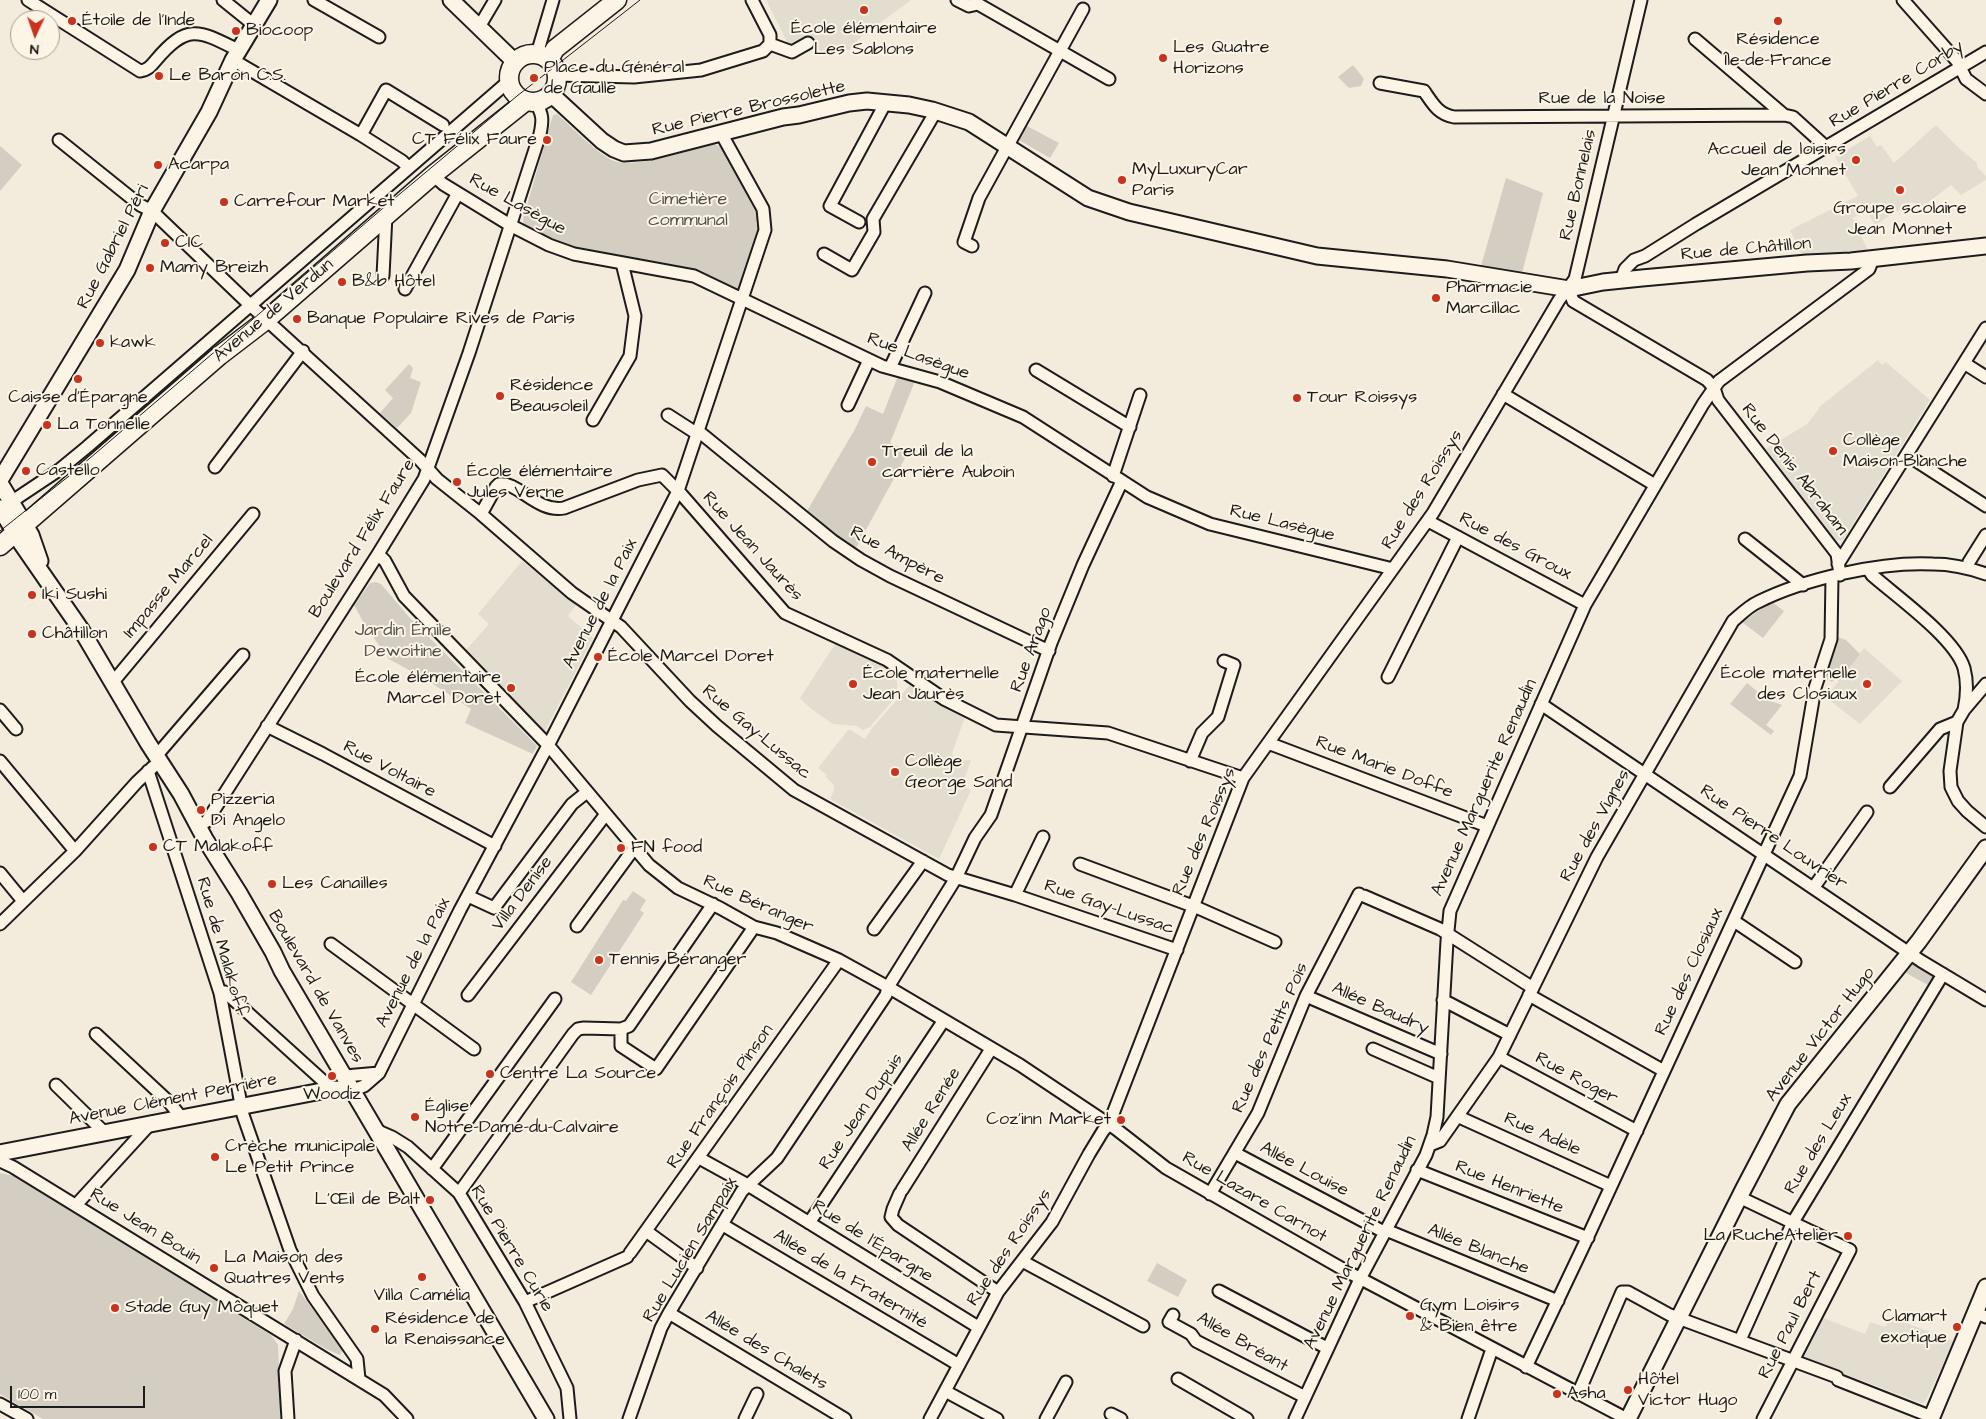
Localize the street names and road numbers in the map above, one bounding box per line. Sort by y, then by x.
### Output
street label: Rue Pierre Corby [1826,36,1968,134]
street label: Rue Pierre Brossolette [650,76,848,142]
street label: Rue de la Noise [1538,88,1666,110]
street label: Rue Bonnelais [1556,127,1602,243]
street label: Rue Lasègue [465,170,569,240]
street label: Rue Gabriel Péri [73,181,155,313]
street label: Rue de Châtillon [1680,234,1812,266]
street label: Avenue de Verdun [210,254,338,368]
street label: Rue Lasègue [864,328,972,386]
street label: Rue Denis Abraham [1736,400,1852,540]
street label: Rue des Roissys [1378,426,1468,554]
street label: Boulevard Félix Faure [305,456,421,622]
street label: Rue Jean Jaurès [697,488,807,606]
street label: Rue Lasègue [1227,501,1337,547]
street label: Rue des Groux [1455,508,1575,586]
street label: Rue Ampère [846,522,948,590]
street label: Impasse Marcel [119,531,219,643]
street label: Avenue de la Paix [559,535,643,673]
street label: Rue Arago [1007,605,1057,695]
street label: Avenue Marguerite Renaudin [1427,676,1543,900]
street label: Rue Gay-Lussac [697,681,815,785]
street label: Rue Marie Doffe [1312,732,1456,804]
street label: Rue Voltaire [339,737,439,803]
street label: Rue des Roissys [1168,765,1242,899]
street label: Rue des Vignes [1556,766,1636,886]
street label: Rue Pierre Louvrier [1695,781,1851,895]
street label: Villa Denise [488,852,558,936]
street label: Rue Béranger [699,871,817,939]
street label: Rue de Malakoff [191,875,251,1019]
street label: Rue Gay-Lussac [1041,876,1177,940]
street label: Avenue de la Paix [372,894,456,1032]
street label: Rue des Closiaux [1651,905,1729,1039]
street label: Boulevard de Vanves [262,907,368,1067]
street label: Rue des Petits Pois [1228,960,1314,1116]
street label: Avenue Victor Hugo [1762,963,1880,1107]
street label: Allée Baudry [1328,978,1432,1040]
street label: Rue François Pinson [663,1021,779,1173]
street label: Rue Roger [1531,1048,1621,1110]
street label: Rue Jean Dupuis [815,1050,909,1174]
street label: Allée Renée [898,1064,966,1156]
street label: Avenue Clément Perrière [67,1069,279,1131]
street label: Rue des Leux [1780,1090,1858,1198]
street label: Rue Adèle [1500,1108,1584,1162]
street label: Avenue Marguerite Renaudin [1300,1132,1422,1354]
street label: Allée Louise [1256,1138,1352,1202]
street label: Rue Lazare Carnot [1178,1148,1330,1248]
street label: Rue Henriette [1452,1156,1566,1220]
street label: Rue Lucien Sampaix [639,1173,743,1327]
street label: Rue Pierre Curie [465,1182,557,1316]
street label: Rue Jean Bouin [85,1184,205,1270]
street label: Rue des Roissys [963,1185,1057,1311]
street label: Rue de l'Épargne [807,1196,937,1288]
street label: Allée Blanche [1424,1220,1532,1280]
street label: Allée de la Fraternité [769,1225,931,1335]
street label: Rue Paul Bert [1754,1267,1828,1383]
street label: Allée des Chalets [701,1306,831,1396]
street label: Allée Bréant [1193,1308,1291,1378]

